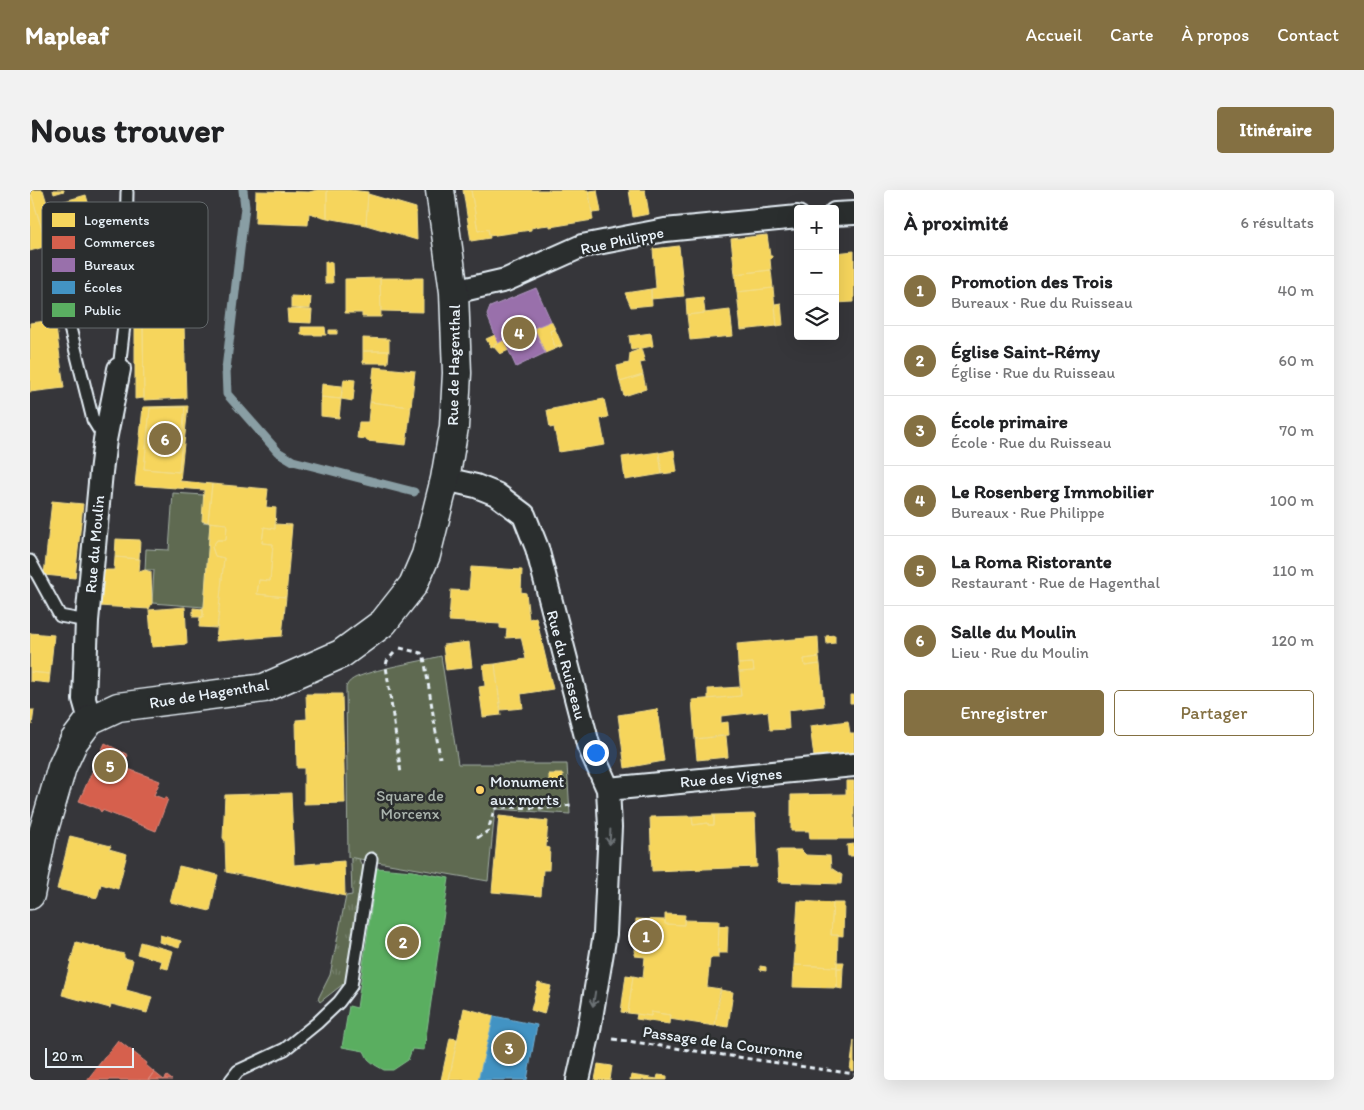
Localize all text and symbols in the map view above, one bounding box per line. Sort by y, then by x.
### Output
text: Mapleaf [25,21,109,50]
text: Accueil [1026,24,1082,46]
text: Carte [1110,24,1153,46]
text: À propos [1181,24,1249,46]
text: Contact [1277,24,1339,46]
button: Itinéraire [1217,107,1334,153]
text: Nous trouver [30,109,224,151]
legend [42,202,208,328]
map controls [794,205,839,340]
button: + [794,205,839,250]
text: À proximité [904,210,1009,235]
text: Logements [84,212,150,229]
text: 6 résultats [1240,213,1314,232]
street label: Rue Philippe [579,222,665,259]
text: Commerces [84,234,155,251]
button: − [794,250,839,295]
text: Bureaux [84,257,135,274]
text: Promotion des Trois [951,270,1113,293]
text: Écoles [84,279,122,296]
text: 1 [916,281,924,300]
text: 40 m [1277,281,1314,300]
text: Bureaux · Rue du Ruisseau [951,293,1133,312]
button: layers [794,295,839,340]
text: Public [84,302,122,319]
street label: Rue de Hagenthal [443,304,464,426]
pin: 4 [503,314,535,352]
text: Église Saint-Rémy [951,340,1100,363]
text: 2 [916,351,924,370]
text: 60 m [1279,351,1314,370]
text: Église · Rue du Ruisseau [951,363,1115,382]
text: École primaire [951,410,1068,433]
pin: 6 [149,420,181,458]
text: 3 [916,421,924,440]
text: 70 m [1279,421,1314,440]
text: École · Rue du Ruisseau [951,433,1111,452]
text: Le Rosenberg Immobilier [951,480,1154,503]
text: 4 [915,491,925,510]
text: 100 m [1270,491,1314,510]
street label: Rue du Moulin [81,494,108,594]
text: Bureaux · Rue Philippe [951,503,1105,522]
text: La Roma Ristorante [951,550,1112,573]
text: 5 [916,561,924,580]
text: 110 m [1272,561,1314,580]
text: Restaurant · Rue de Hagenthal [951,573,1160,592]
street label: Rue du Ruisseau [543,608,590,722]
text: Salle du Moulin [951,620,1076,643]
text: 6 [916,631,924,650]
text: 120 m [1271,631,1314,650]
text: Lieu · Rue du Moulin [951,643,1089,662]
street label: Rue de Hagenthal [148,675,271,712]
button: Enregistrer [904,690,1104,736]
button: Partager [1114,690,1314,736]
your location [583,740,609,766]
pin: 5 [94,747,126,785]
street label: Rue des Vignes [679,764,783,791]
place label: Monument aux morts [490,772,564,809]
marker: Monument aux morts [474,784,486,796]
park label: Square de Morcenx [376,786,444,823]
one-way arrow [605,829,614,845]
pin: 1 [630,917,662,955]
pin: 2 [387,923,419,961]
one-way arrow [589,990,599,1006]
street label: Passage de la Couronne [642,1022,805,1063]
pin: 3 [493,1029,525,1067]
scale bar [45,1045,134,1068]
text: 20 m [52,1048,83,1065]

